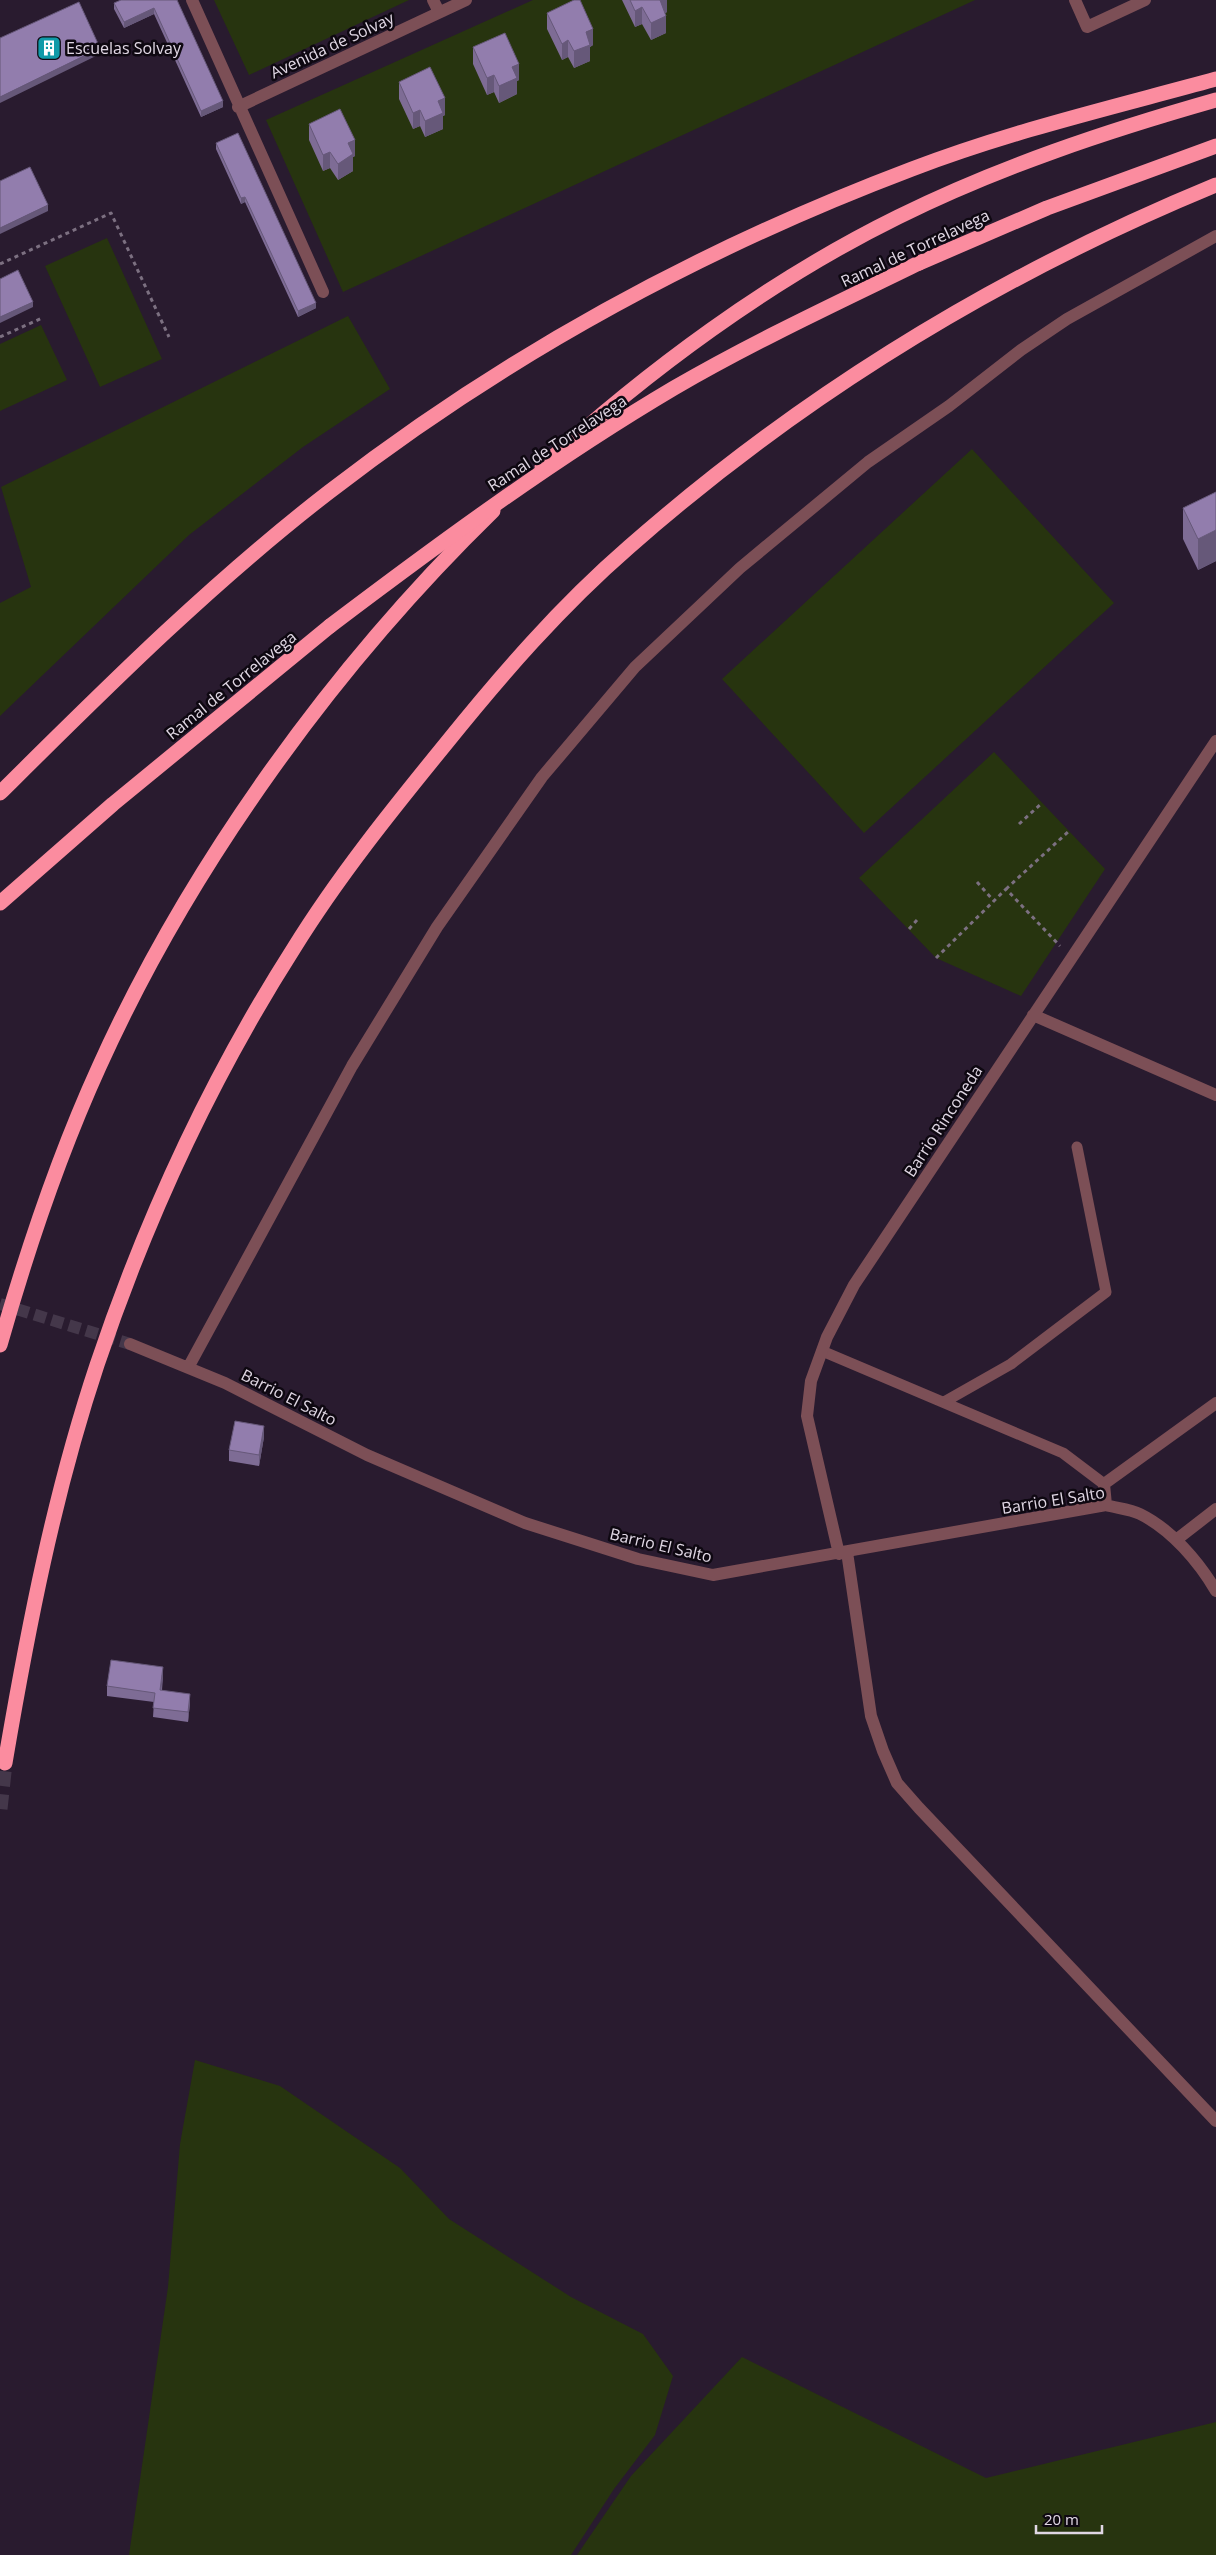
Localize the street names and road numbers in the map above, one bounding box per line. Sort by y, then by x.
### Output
street label: Avenida de Solvay [267,6,398,83]
street label: Ramal de Torrelavega [837,204,993,292]
street label: Ramal de Torrelavega [483,390,631,496]
street label: Ramal de Torrelavega [161,626,301,744]
street label: Barrio Rinconeda [899,1061,987,1181]
street label: Barrio El Salto [238,1364,340,1430]
street label: Barrio El Salto [1000,1481,1106,1519]
street label: Barrio El Salto [608,1523,714,1567]

